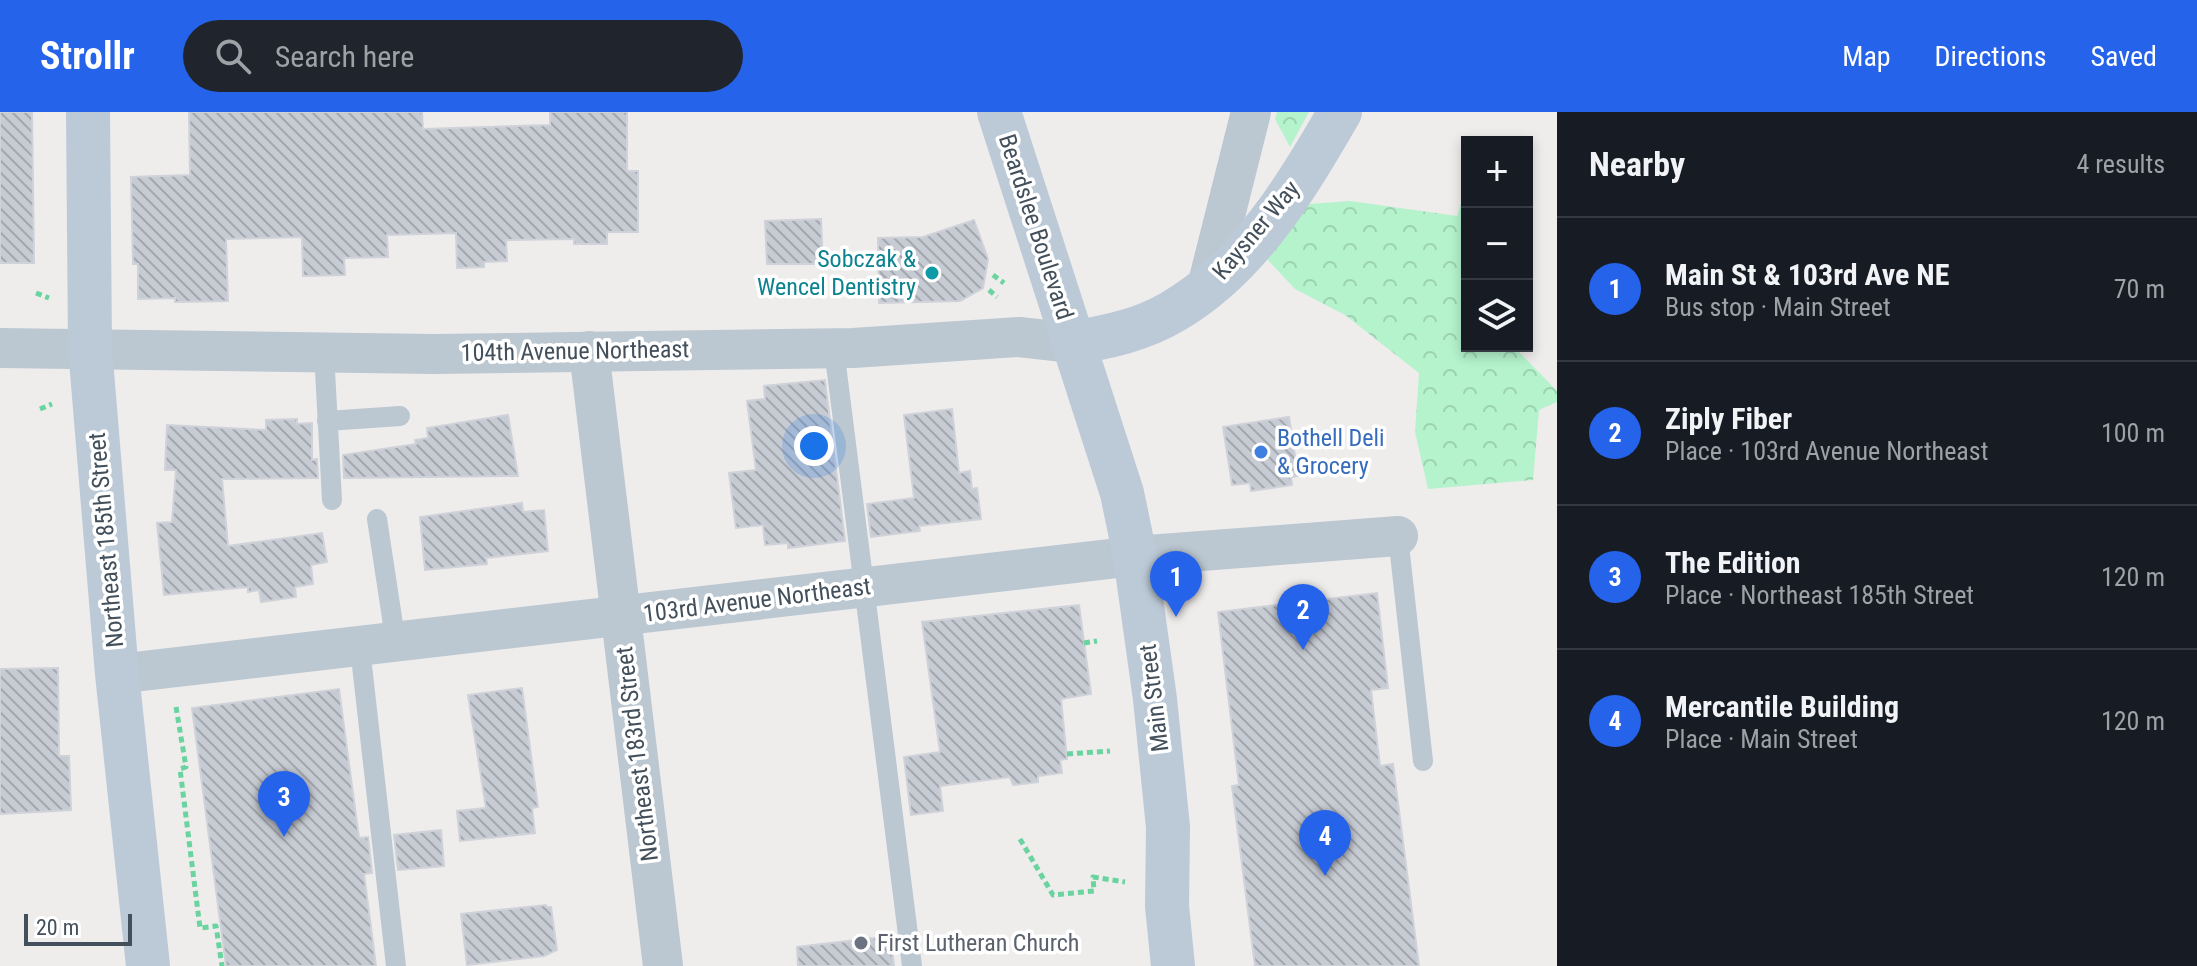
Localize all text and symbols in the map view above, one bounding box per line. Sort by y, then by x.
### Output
search box [183,20,743,92]
text: Strollr [40,34,135,78]
icon: search [211,34,255,78]
text: Search here [275,39,414,74]
text: Map [1842,40,1891,73]
text: Directions [1935,40,2046,73]
text: Saved [2090,40,2157,73]
street label: Beardslee Boulevard [993,131,1079,323]
map controls [1461,136,1533,352]
button: + [1461,136,1533,208]
text: Nearby [1589,144,1685,184]
text: 4 results [2076,149,2165,179]
street label: Kaysner Way [1207,175,1305,285]
button: − [1461,208,1533,280]
place label: Sobczak & Wencel Dentistry [757,245,916,301]
text: Main St & 103rd Ave NE [1665,257,1949,292]
marker: Sobczak & Wencel Dentistry [923,264,941,282]
text: 1 [1608,274,1622,304]
text: 70 m [2114,274,2165,304]
button: layers [1461,280,1533,352]
text: Bus stop · Main Street [1665,292,1891,322]
street label: 104th Avenue Northeast [460,335,690,367]
text: Ziply Fiber [1665,401,1792,436]
text: 2 [1608,418,1622,448]
text: 100 m [2101,418,2165,448]
place label: Bothell Deli & Grocery [1277,424,1385,480]
your location [794,426,834,466]
street label: Northeast 185th Street [83,431,129,649]
text: Place · 103rd Avenue Northeast [1665,436,1988,466]
marker: Bothell Deli & Grocery [1252,443,1270,461]
text: The Edition [1665,545,1801,580]
pin: 1 [1150,551,1202,617]
text: 3 [1608,562,1622,592]
text: 120 m [2101,562,2165,592]
street label: 103rd Avenue Northeast [642,572,872,628]
text: Place · Northeast 185th Street [1665,580,1974,610]
pin: 2 [1277,584,1329,650]
street label: Main Street [1133,642,1175,754]
street label: Northeast 183rd Street [610,645,664,863]
text: Mercantile Building [1665,689,1899,724]
text: 4 [1608,706,1622,736]
text: 120 m [2101,706,2165,736]
text: Place · Main Street [1665,724,1858,754]
pin: 3 [258,771,310,837]
pin: 4 [1299,810,1351,876]
scale bar [24,910,132,946]
text: 20 m [36,915,79,940]
place label: First Lutheran Church [877,929,1079,957]
marker: First Lutheran Church [852,934,870,952]

